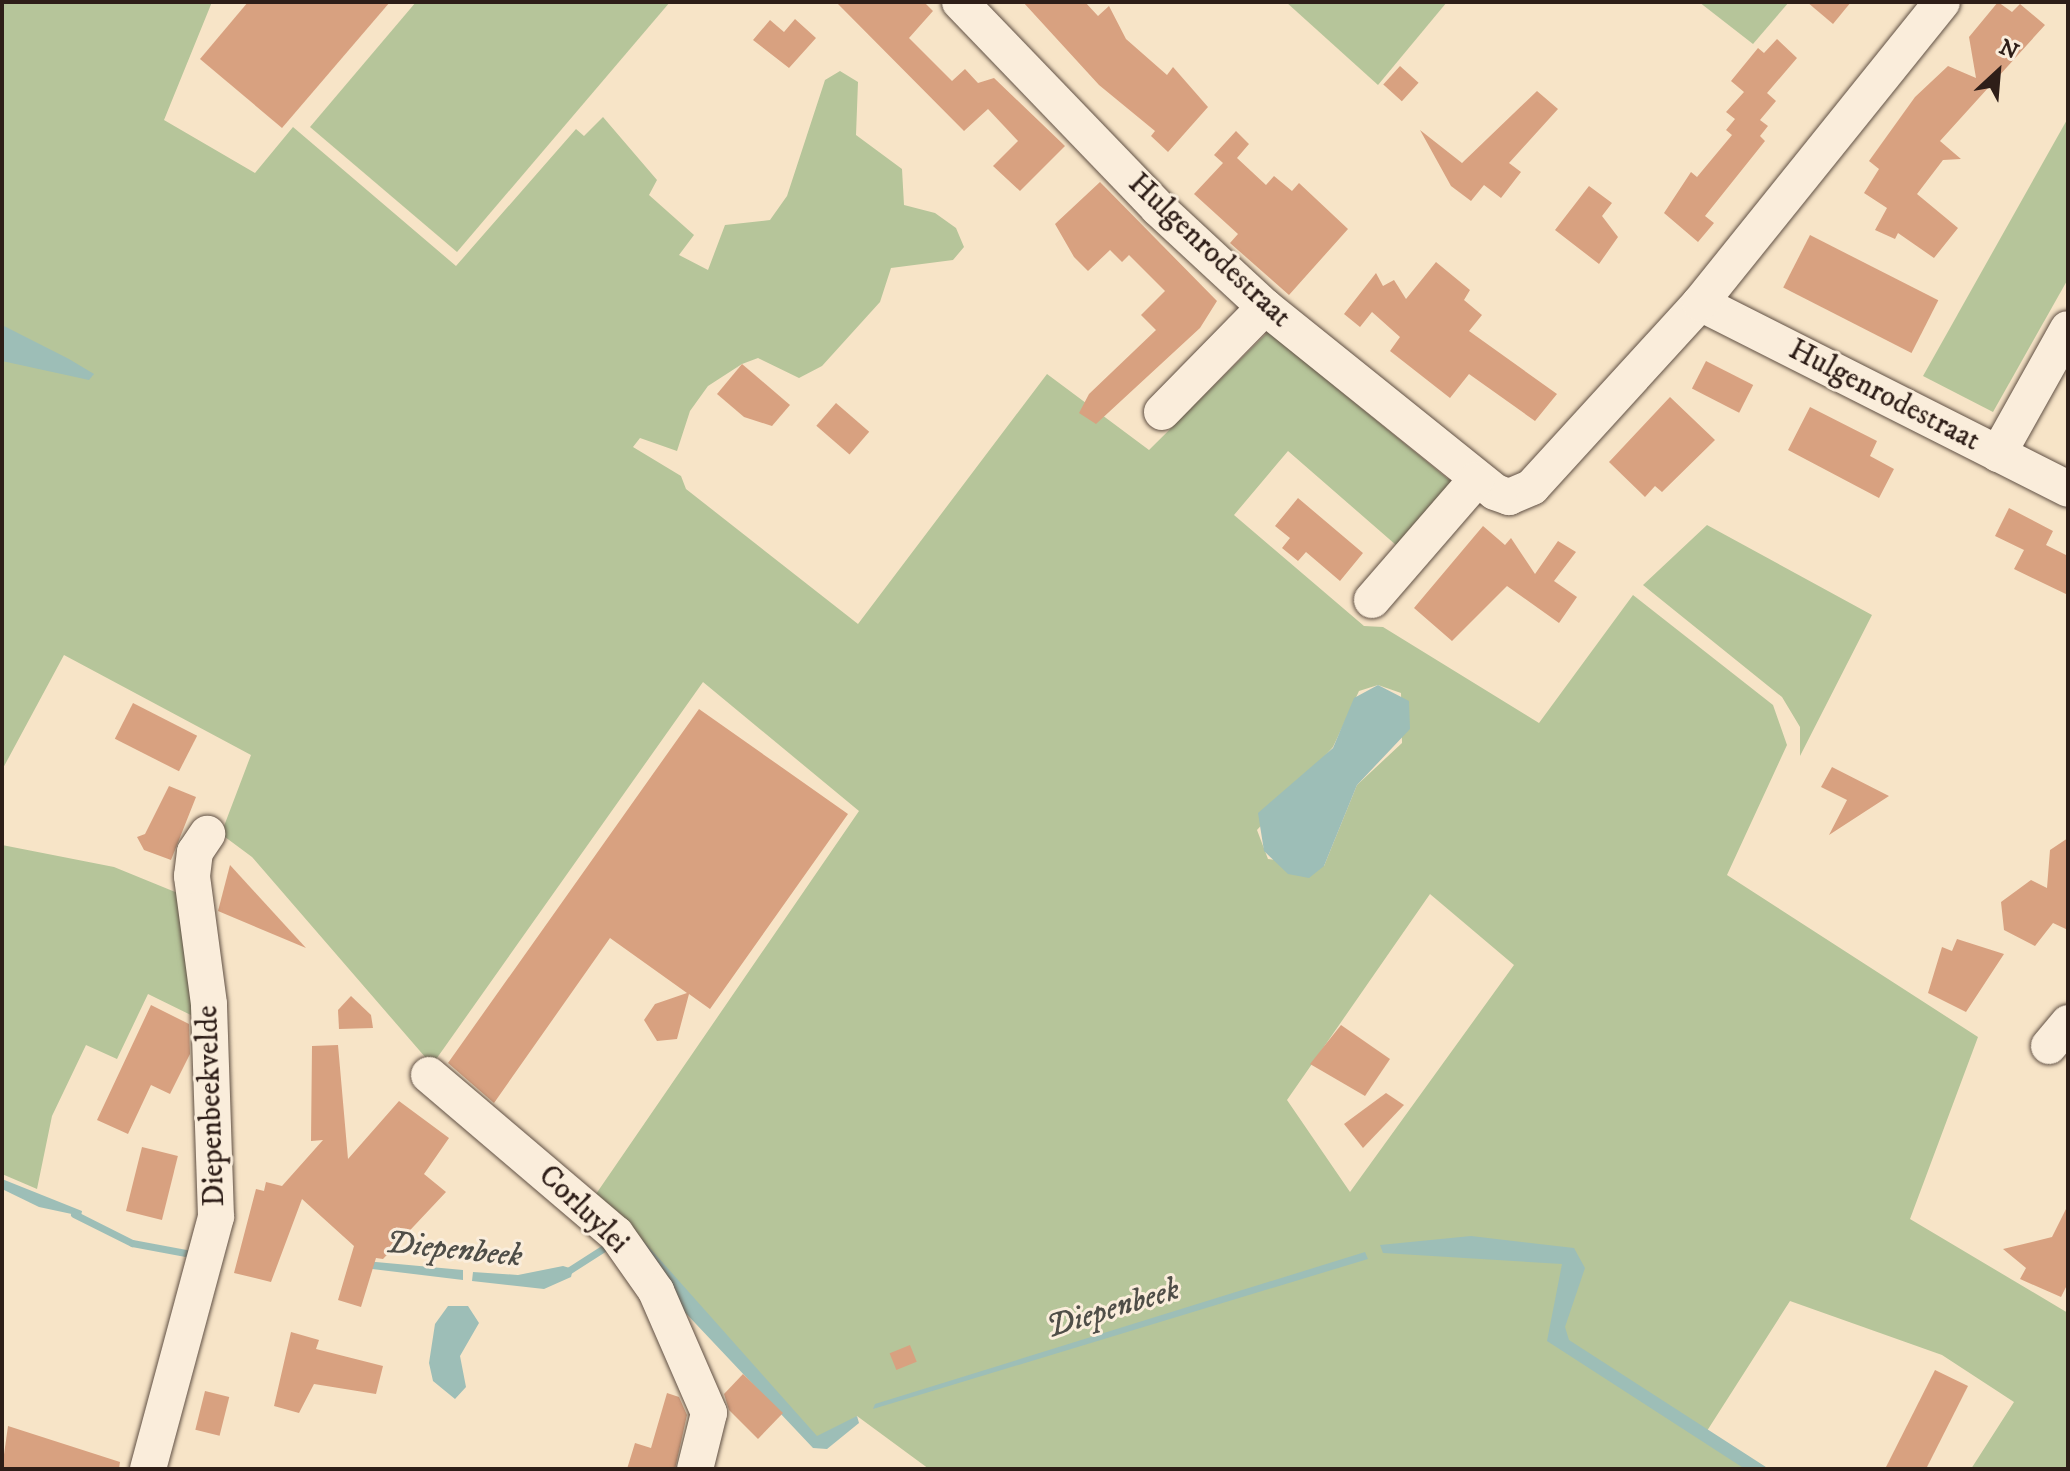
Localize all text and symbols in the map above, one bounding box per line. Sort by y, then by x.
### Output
north arrow [1958,32,2038,112]
text: N [1995,34,2023,66]
street label: Hulgenrodestraat [1120,166,1298,336]
street label: Hulgenrodestraat [1782,332,1986,460]
street label: Diepenbeekvelde [190,1005,234,1207]
street label: Corluylei [530,1158,636,1262]
water label: Diepenbeek [384,1224,524,1276]
water label: Diepenbeek [1042,1271,1184,1347]

